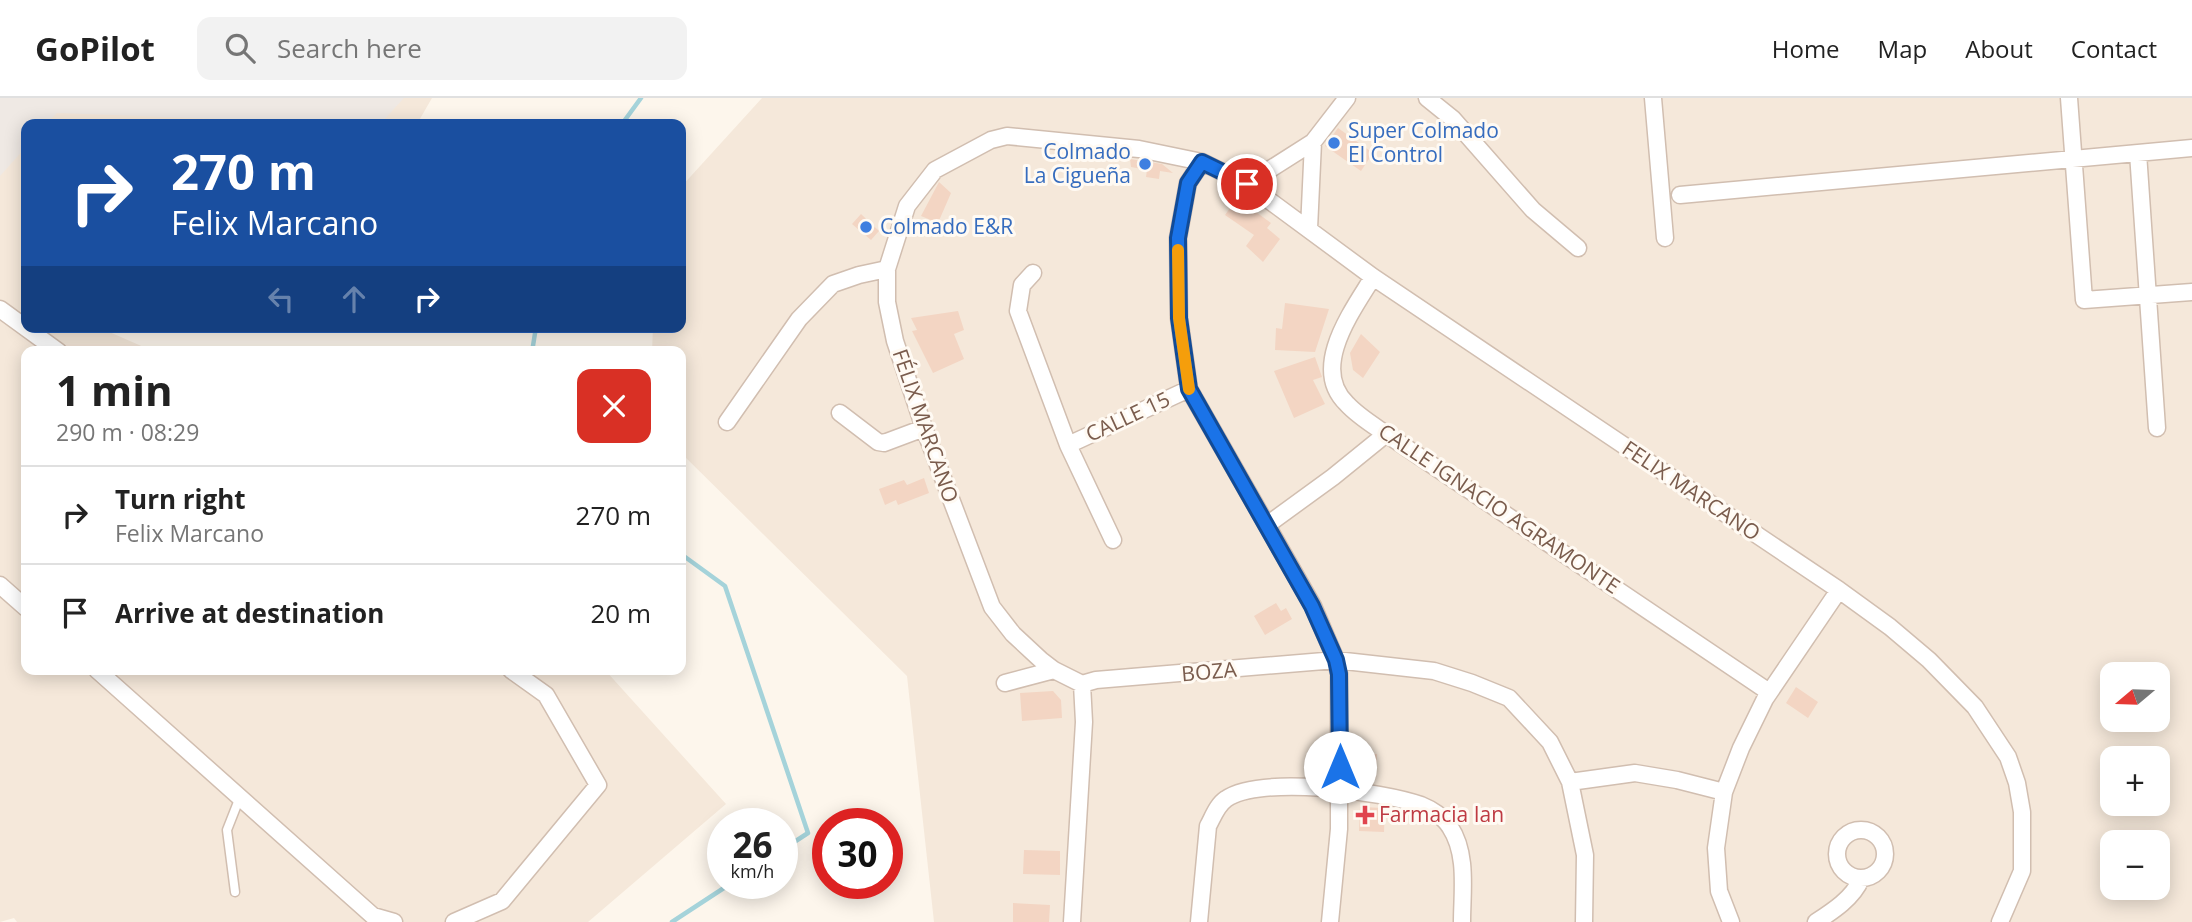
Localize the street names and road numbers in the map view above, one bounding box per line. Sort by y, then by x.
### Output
street label: FÉLIX MARCANO [887,345,965,506]
street label: CALLE 15 [1081,384,1174,448]
street label: CALLE IGNACIO AGRAMONTE [1373,417,1626,600]
street label: FELIX MARCANO [1617,434,1766,547]
street label: BOZA [1180,655,1238,687]

